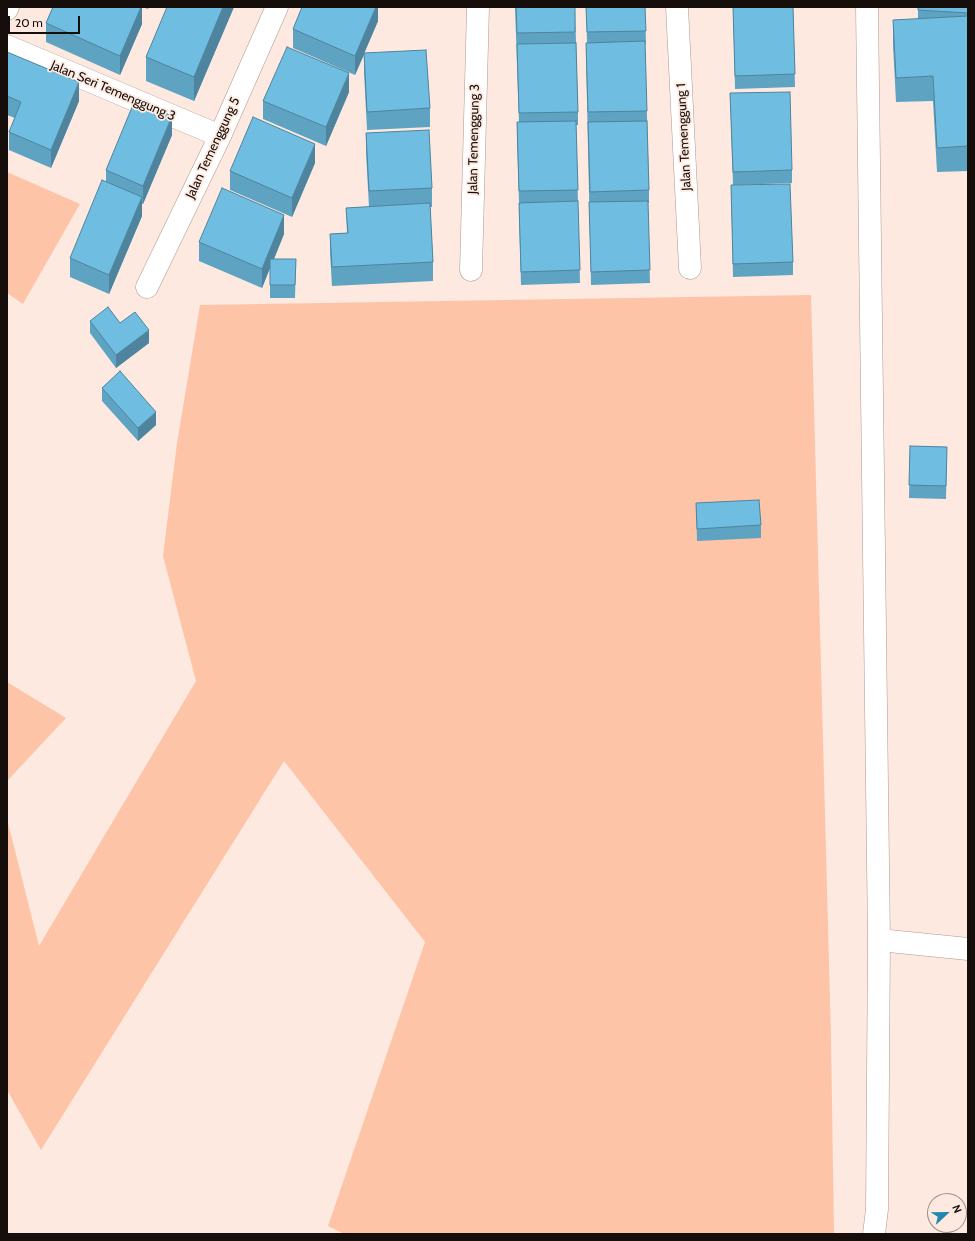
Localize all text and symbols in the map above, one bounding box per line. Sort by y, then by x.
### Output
scale bar [10,8,82,34]
text: 20 m [15,15,43,30]
street label: Jalan Seri Temenggung 3 [48,58,178,124]
street label: Jalan Temenggung 1 [673,83,695,191]
street label: Jalan Temenggung 3 [465,84,483,194]
street label: Jalan Temenggung 5 [183,95,243,201]
north arrow [927,1193,967,1233]
text: N [949,1203,965,1215]

